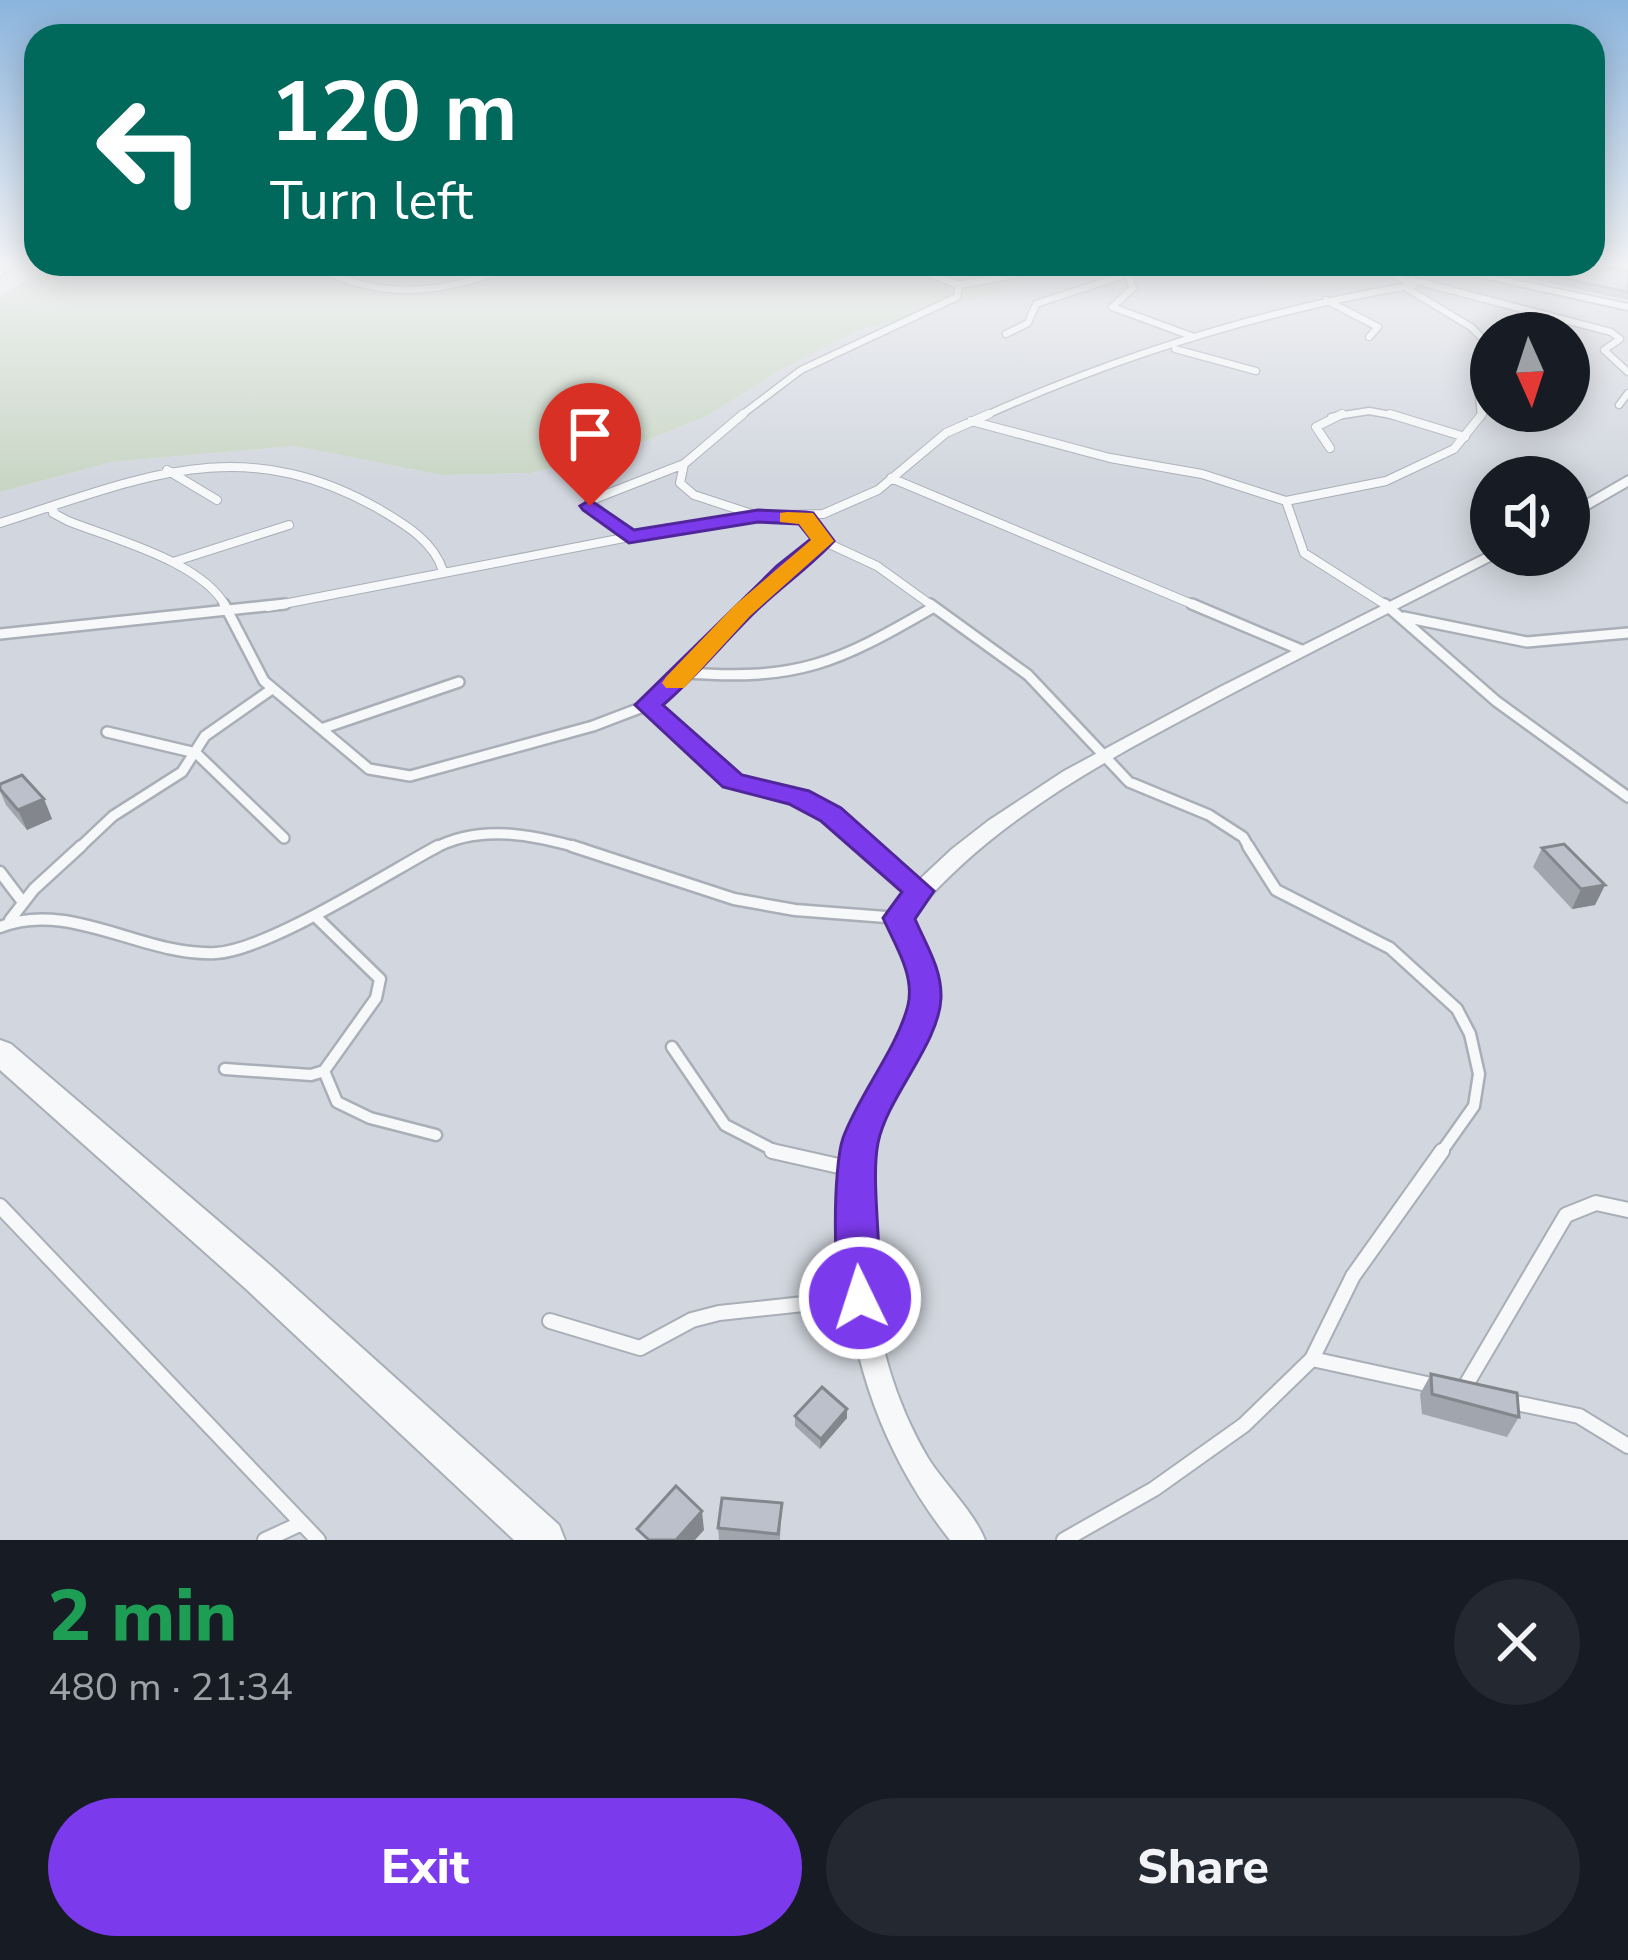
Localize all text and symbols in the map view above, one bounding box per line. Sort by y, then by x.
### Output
text: 120 m [270,55,518,170]
icon: left [72,72,228,228]
text: Turn left [270,164,473,238]
north arrow [1470,312,1590,432]
map controls [1470,312,1590,576]
pin [539,383,641,506]
icon: arrive [557,401,623,467]
button: sound [1470,456,1590,576]
position arrow [797,1235,923,1361]
text: 2 min [48,1567,237,1665]
button: close [1454,1579,1580,1705]
text: 480 m · 21:34 [48,1661,293,1714]
button: Exit [48,1798,802,1936]
button: Share [826,1798,1580,1936]

